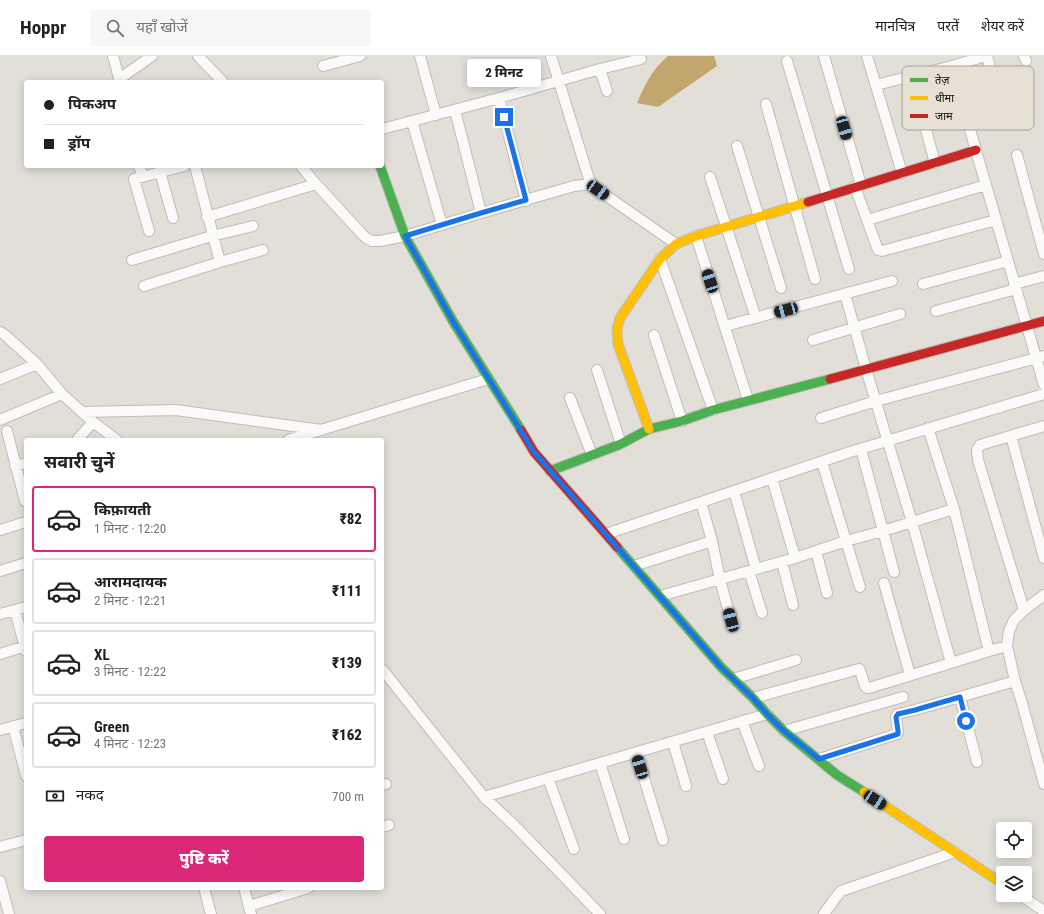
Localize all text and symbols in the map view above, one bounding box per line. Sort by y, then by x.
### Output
search box [90,10,370,46]
text: Hoppr [20,16,66,39]
icon: search [104,17,126,39]
text: यहाँ खोजें [136,18,188,36]
text: मानचित्र [875,18,915,34]
text: परतें [937,18,959,34]
text: शेयर करें [981,18,1024,34]
callout: 2 मिनट [467,59,541,87]
text: 2 मिनट [485,65,523,80]
legend [902,66,1034,130]
text: तेज़ [935,74,950,87]
text: धीमा [935,92,954,105]
text: पिकअप [68,95,116,113]
route end [495,108,513,126]
text: जाम [935,110,953,123]
car [835,115,853,141]
text: ड्रॉप [68,134,90,152]
car [585,178,611,202]
car [701,268,719,294]
car [773,301,799,319]
text: सवारी चुनें [44,451,114,472]
icon: car [46,501,82,537]
text: किफ़ायती [94,501,151,519]
text: ₹82 [340,510,362,528]
text: 1 मिनट · 12:20 [94,521,166,536]
icon: car [46,573,82,609]
text: आरामदायक [94,573,167,591]
text: ₹111 [332,582,362,600]
text: 2 मिनट · 12:21 [94,593,166,608]
car [722,607,740,633]
icon: car [46,645,82,681]
text: XL [94,646,110,664]
text: ₹139 [332,654,362,672]
text: 3 मिनट · 12:22 [94,664,166,679]
route start [957,712,975,730]
icon: car [46,717,82,753]
text: Green [94,718,129,736]
text: ₹162 [332,726,362,744]
text: 4 मिनट · 12:23 [94,736,166,751]
car [631,754,649,780]
icon: cash [44,785,66,807]
text: नकद [76,786,104,804]
car [862,788,888,812]
text: 700 m [332,789,364,804]
map controls [996,822,1032,902]
button: locate [996,822,1032,858]
button: पुष्टि करें [44,836,364,882]
button: layers [996,866,1032,902]

